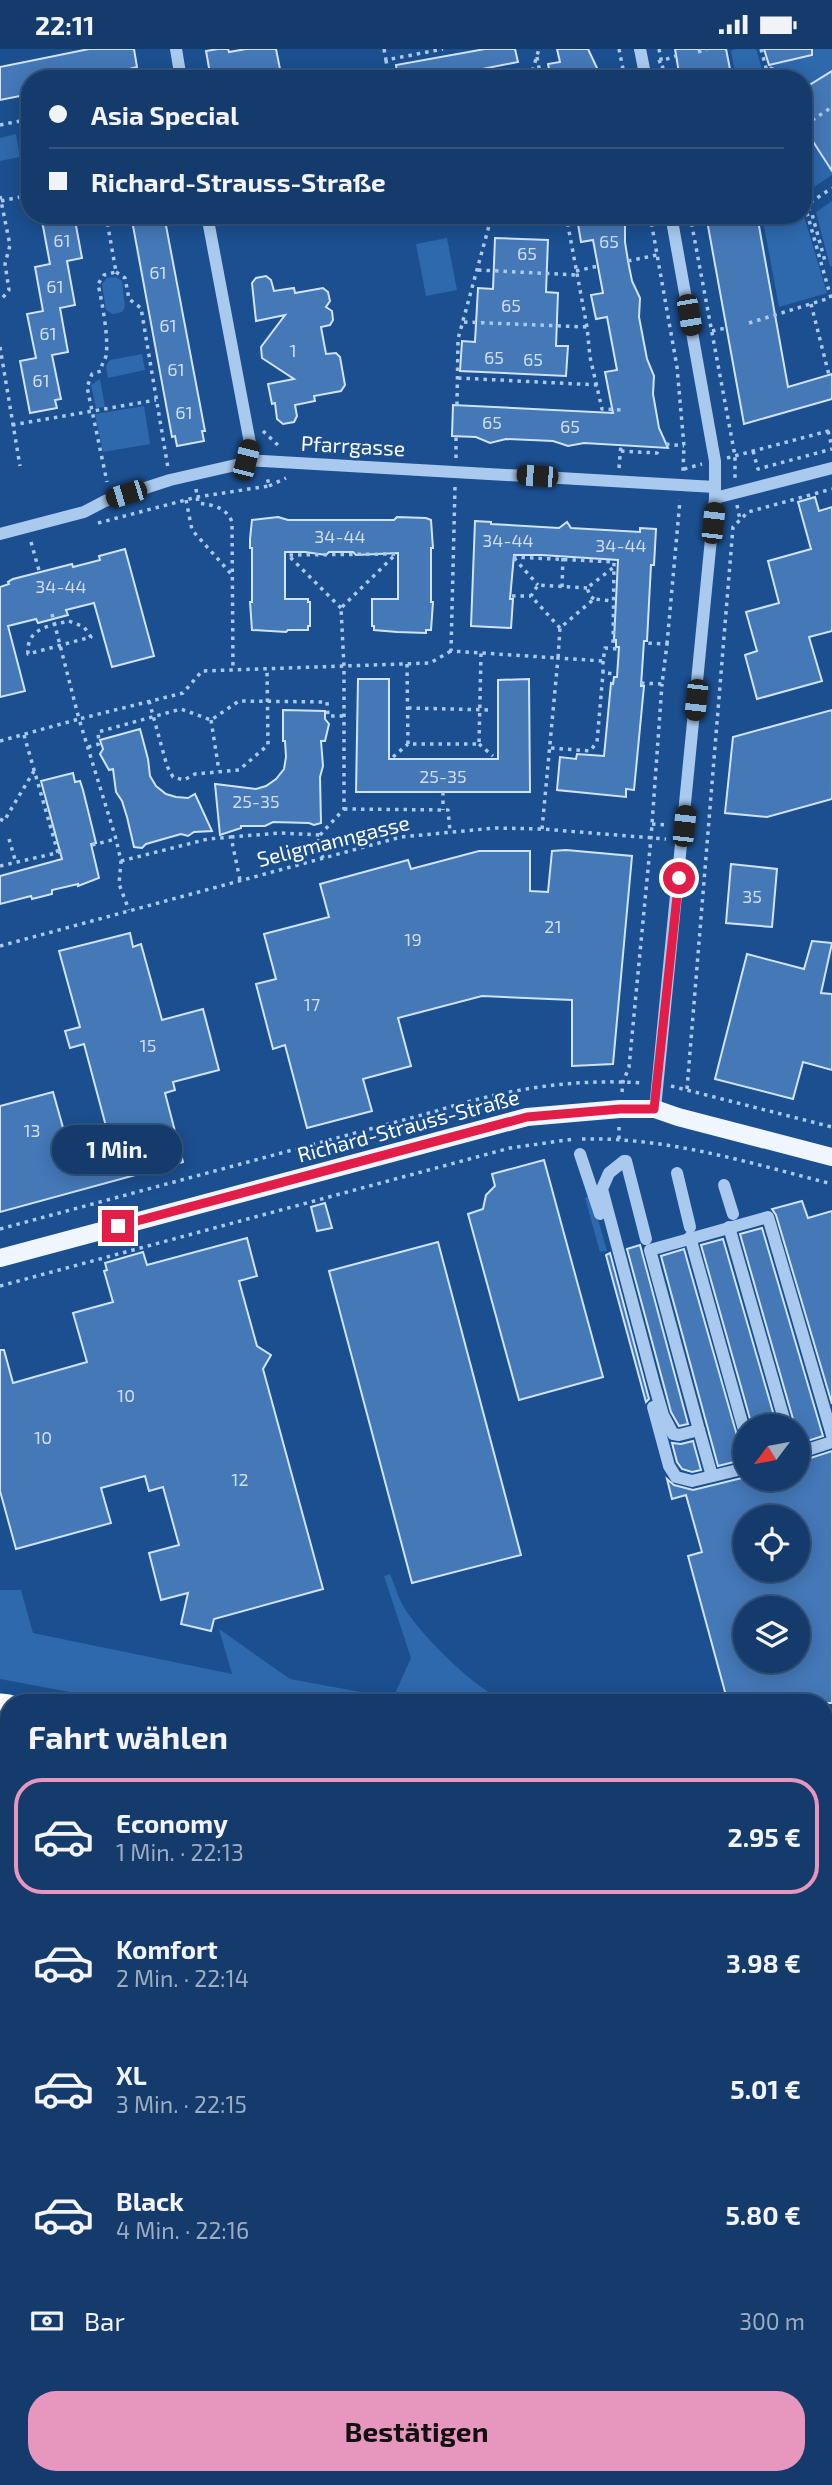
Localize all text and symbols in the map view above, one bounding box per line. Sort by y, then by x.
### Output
text: 22:11 [35,9,94,40]
text: Asia Special [91,99,239,130]
text: Richard-Strauss-Straße [91,166,386,197]
house number: 61 [53,229,71,251]
house number: 65 [599,230,619,252]
house number: 65 [517,242,537,264]
house number: 61 [149,261,167,283]
house number: 61 [46,275,64,297]
car [676,292,703,338]
house number: 65 [501,294,521,316]
house number: 61 [159,314,177,336]
house number: 61 [39,322,57,344]
house number: 1 [289,339,297,361]
house number: 65 [484,346,504,368]
house number: 65 [523,348,543,370]
house number: 61 [167,358,185,380]
house number: 61 [32,369,50,391]
house number: 61 [175,401,193,423]
house number: 65 [482,411,502,433]
house number: 65 [560,415,580,437]
street label: Pfarrgasse [300,430,406,460]
car [231,437,262,483]
car [516,464,559,488]
car [103,478,150,510]
car [701,501,726,545]
house number: 34-44 [314,525,366,547]
house number: 34-44 [482,529,534,551]
house number: 34-44 [595,534,647,556]
house number: 34-44 [35,575,87,597]
car [684,678,709,722]
house number: 25-35 [419,765,467,787]
house number: 25-35 [232,790,280,812]
car [672,804,697,848]
street label: Seligmanngasse [254,809,412,871]
route start [663,862,695,894]
house number: 35 [742,885,762,907]
house number: 21 [544,915,562,937]
house number: 19 [404,928,422,950]
house number: 17 [304,993,320,1015]
house number: 15 [140,1034,156,1056]
street label: Richard-Strauss-Straße [294,1083,522,1167]
house number: 13 [23,1119,41,1141]
callout: 1 Min. [53,1125,183,1173]
text: 1 Min. [86,1135,148,1163]
route end [102,1210,134,1242]
house number: 10 [117,1384,135,1406]
north arrow [733,1414,810,1491]
map controls [733,1414,810,1673]
house number: 10 [34,1426,52,1448]
house number: 12 [231,1468,249,1490]
button: locate [733,1505,810,1582]
button: layers [733,1596,810,1673]
text: Fahrt wählen [28,1717,228,1755]
icon: car [32,1805,95,1868]
text: Economy [116,1807,228,1838]
text: 2.95 € [728,1821,801,1852]
text: 1 Min. · 22:13 [116,1838,244,1866]
icon: car [32,1931,95,1994]
text: Komfort [116,1933,218,1964]
text: 3.98 € [726,1947,801,1978]
text: 2 Min. · 22:14 [116,1964,249,1992]
icon: car [32,2057,95,2120]
text: XL [116,2059,147,2090]
text: 5.01 € [730,2073,801,2104]
text: 3 Min. · 22:15 [116,2090,247,2118]
icon: car [32,2183,95,2246]
text: Black [116,2185,184,2216]
text: 5.80 € [725,2199,801,2230]
text: 4 Min. · 22:16 [116,2216,249,2244]
icon: cash [28,2302,66,2340]
text: Bar [84,2305,125,2336]
text: 300 m [739,2307,805,2335]
button: Bestätigen [28,2391,805,2471]

